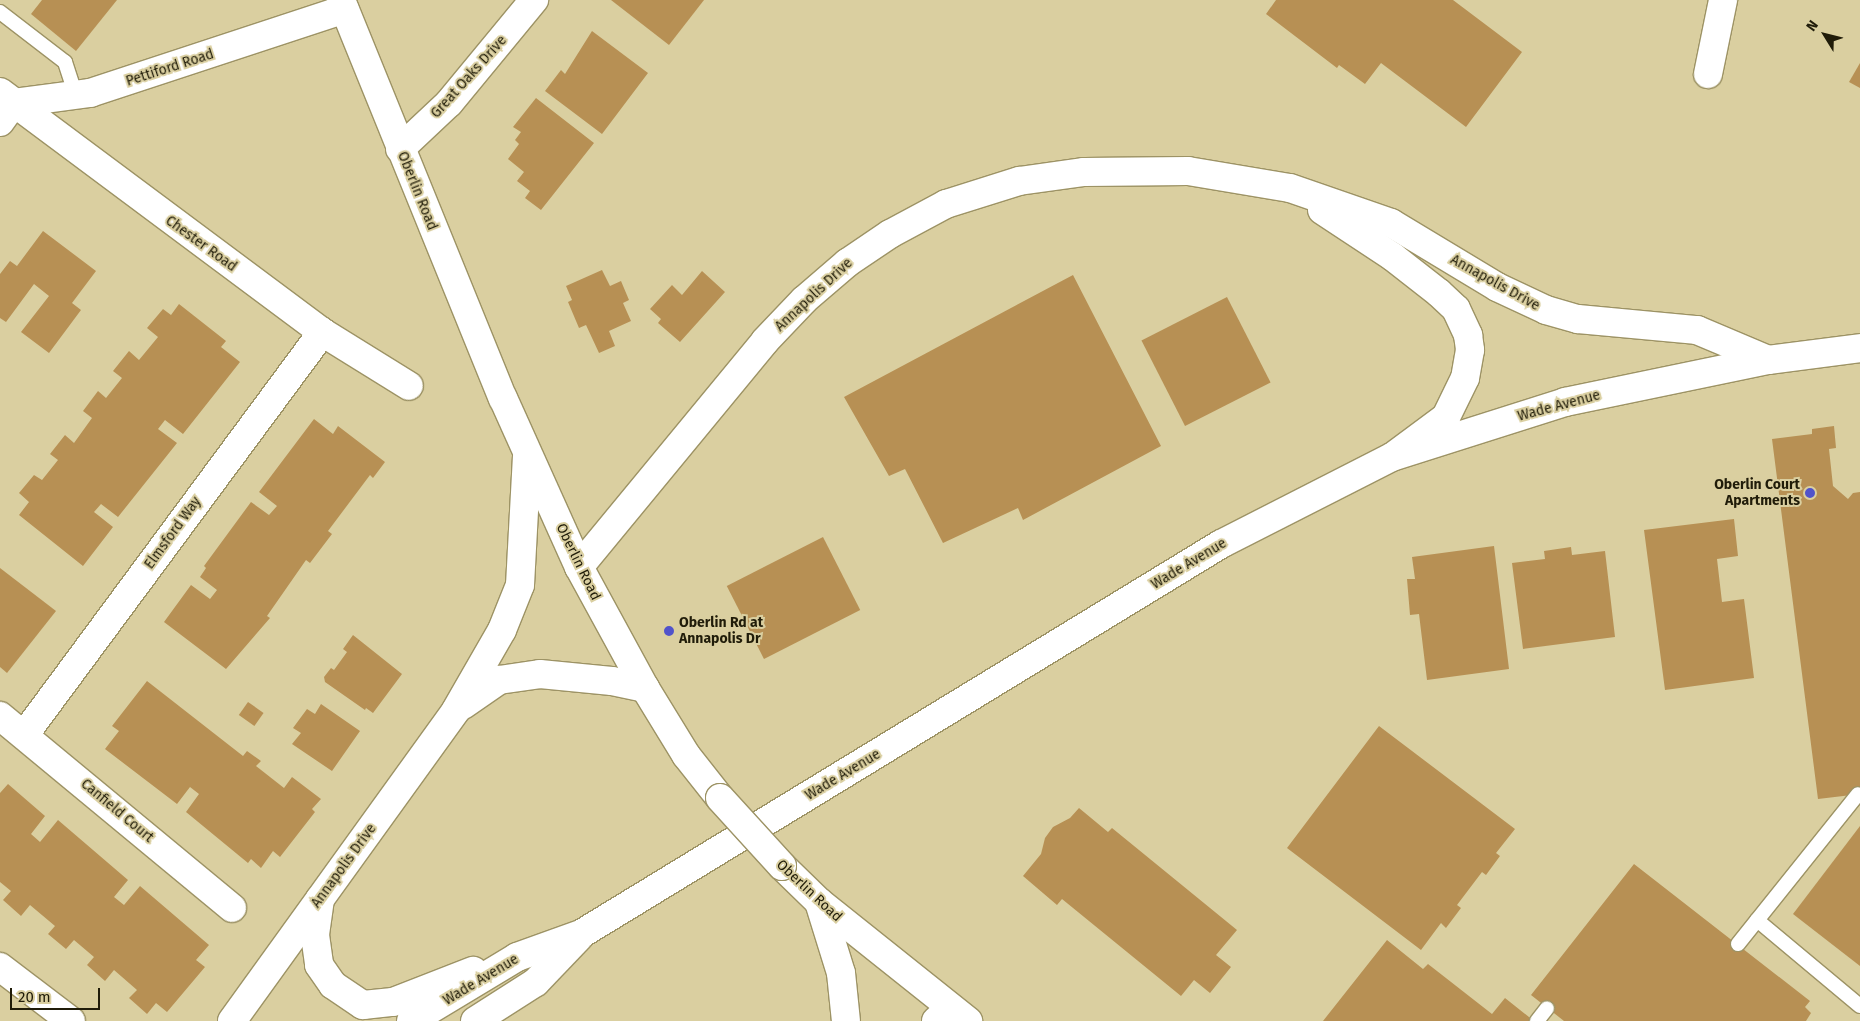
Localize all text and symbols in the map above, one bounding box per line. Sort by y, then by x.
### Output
north arrow [1800,10,1850,60]
text: N [1803,17,1822,35]
street label: Great Oaks Drive [428,32,510,122]
street label: Pettiford Road [124,46,216,90]
street label: Oberlin Road [394,149,440,233]
street label: Chester Road [162,213,240,275]
street label: Annapolis Drive [1447,251,1543,315]
street label: Annapolis Drive [772,255,856,335]
street label: Wade Avenue [1516,387,1602,425]
place label: Oberlin Court Apartments [1714,477,1800,510]
marker: Oberlin Court Apartments [1804,487,1816,499]
street label: Elmsford Way [141,494,205,572]
street label: Oberlin Road [552,521,604,603]
street label: Wade Avenue [1148,535,1230,593]
place label: Oberlin Rd at Annapolis Dr [679,615,763,648]
marker: Oberlin Rd at Annapolis Dr [663,625,675,637]
street label: Wade Avenue [802,746,884,804]
street label: Canfield Court [77,776,157,846]
street label: Annapolis Drive [308,821,380,911]
street label: Oberlin Road [773,856,845,926]
street label: Wade Avenue [440,951,522,1009]
scale bar [12,978,102,1010]
text: 20 m [18,988,51,1006]

